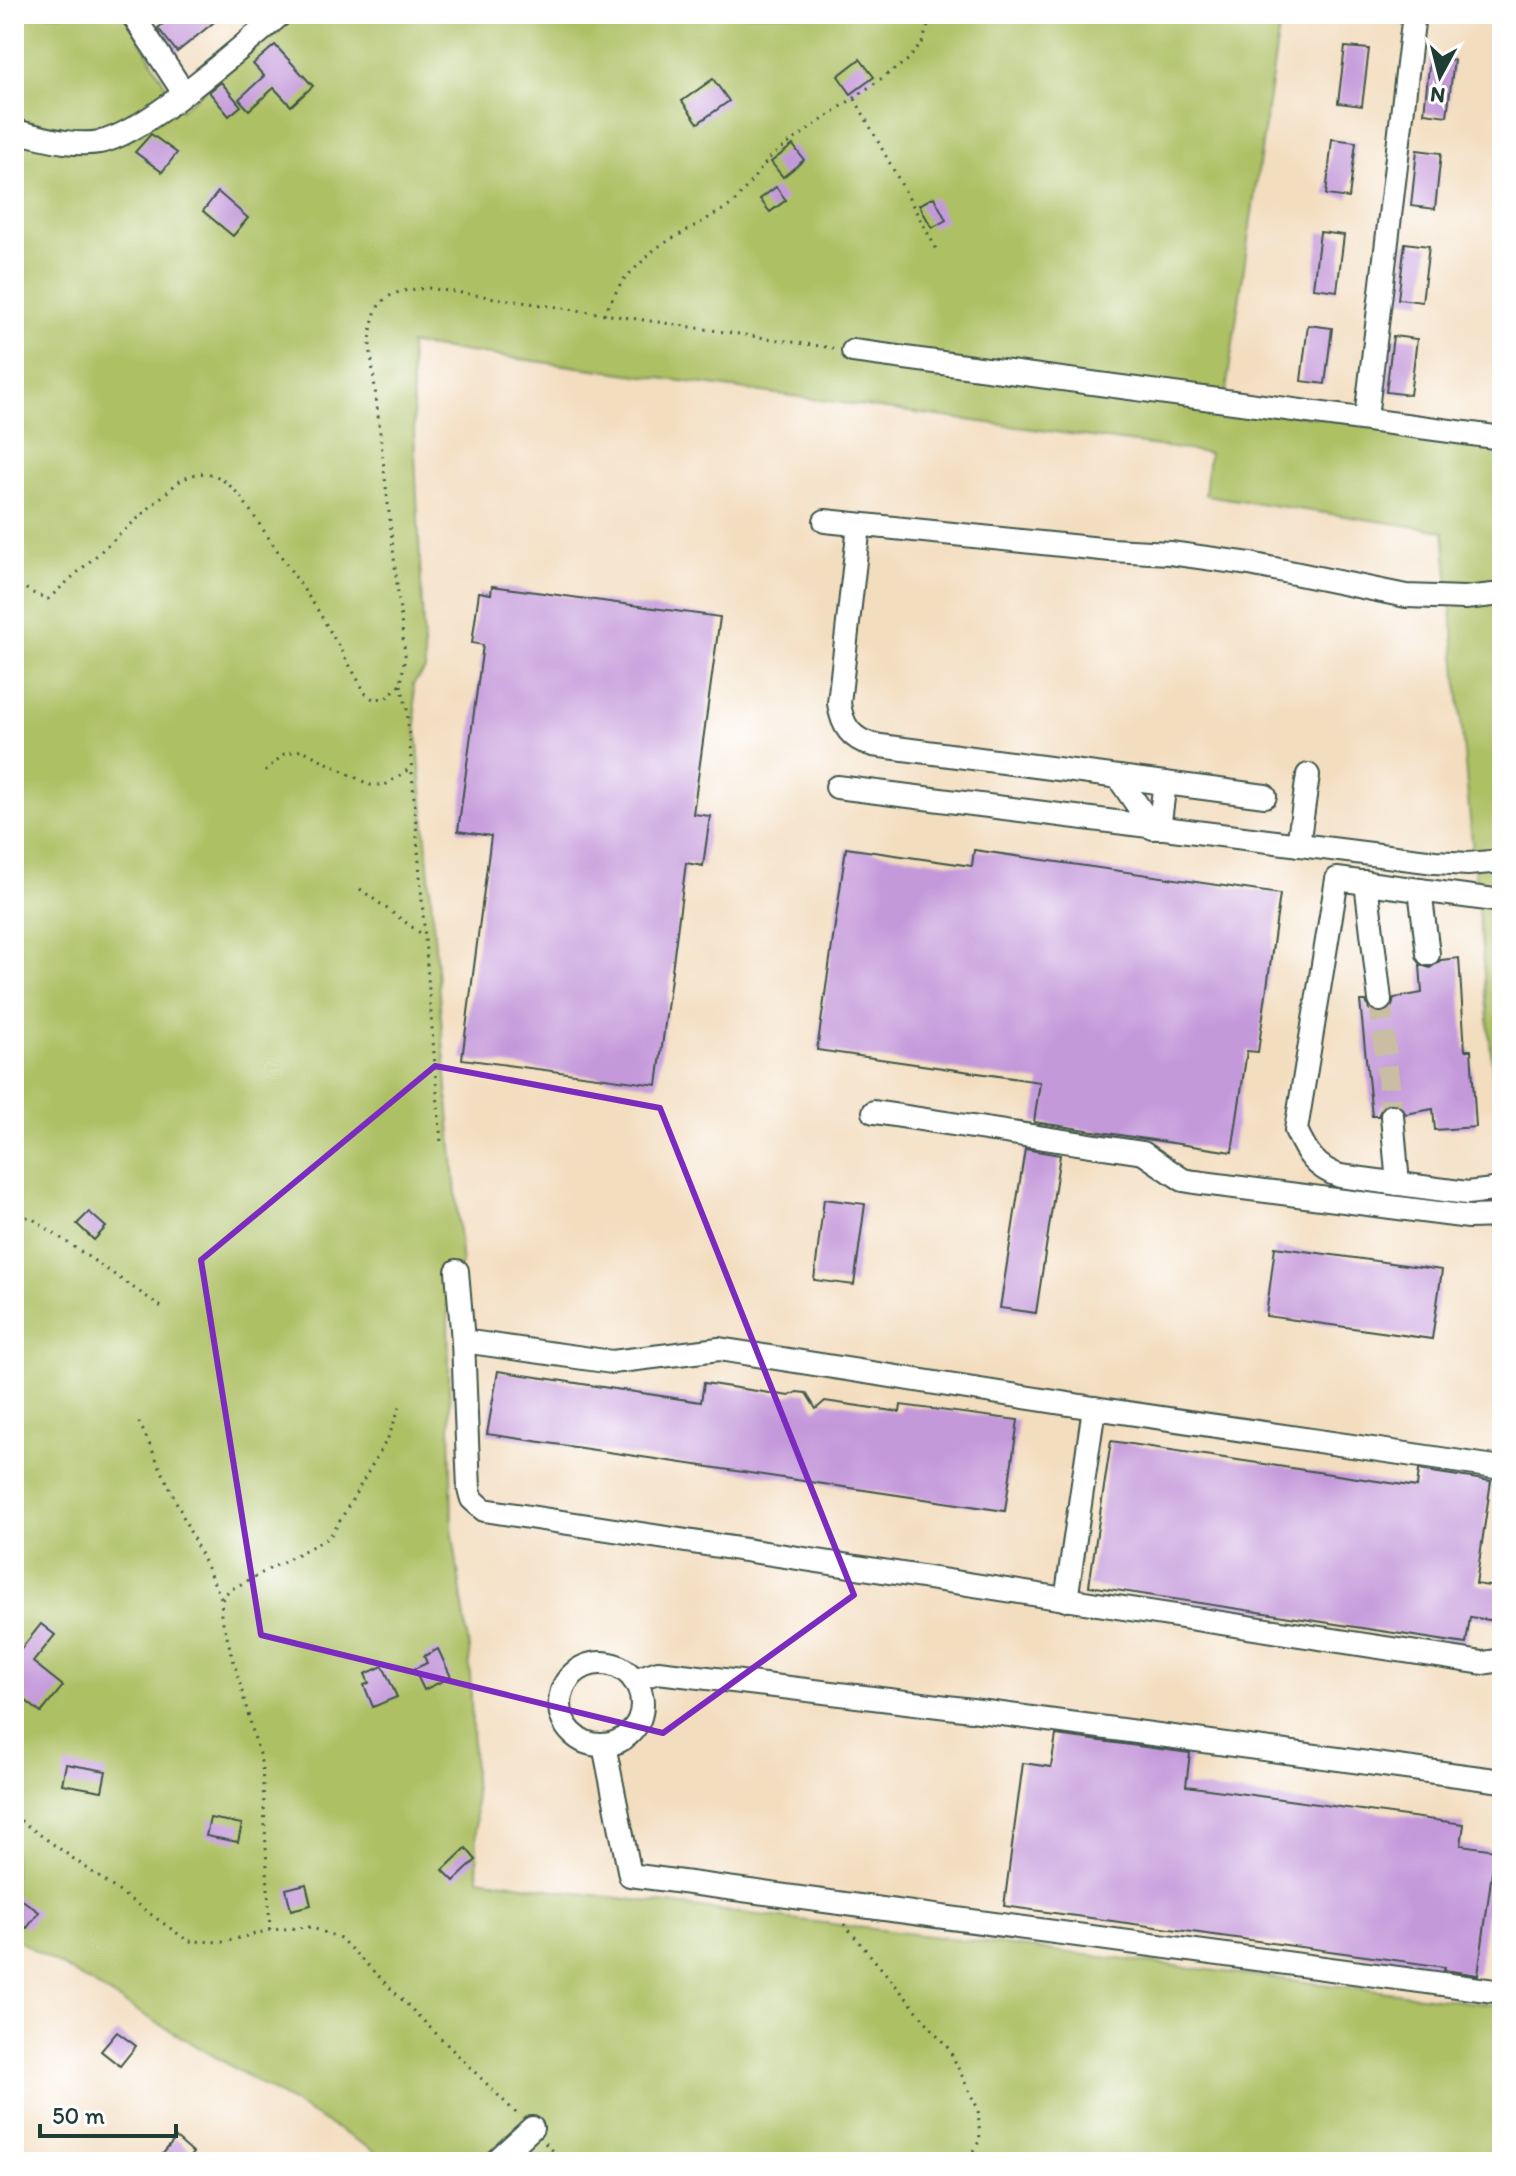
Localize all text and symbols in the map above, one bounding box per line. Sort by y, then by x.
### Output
north arrow [1400,36,1480,116]
text: N [1429,81,1447,110]
scale bar [40,2088,176,2138]
text: 50 m [52,2101,105,2130]

